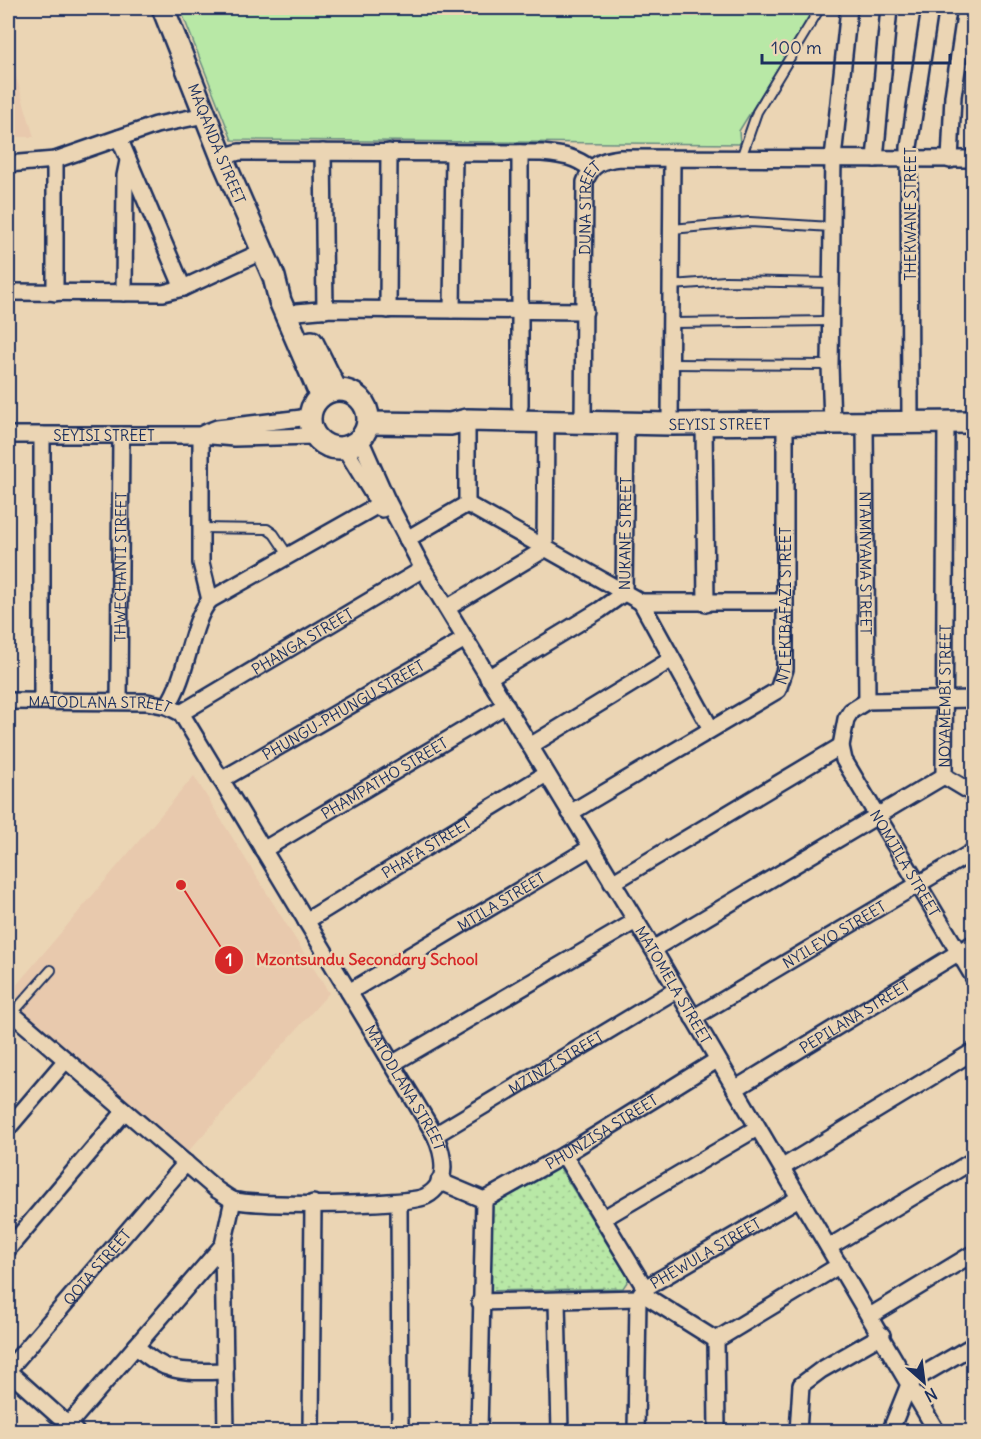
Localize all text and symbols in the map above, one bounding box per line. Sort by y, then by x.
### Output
scale bar [762,27,950,65]
text: 100 m [771,36,822,59]
street label: MAQANDA STREET [184,81,250,207]
street label: THEKWANE STREET [901,147,920,281]
street label: DUNA STREET [575,156,604,255]
street label: SEYISI STREET [669,414,771,434]
street label: SEYISI STREET [53,426,155,445]
street label: NUKANE STREET [615,476,635,590]
street label: THWECHANTI STREET [110,491,130,642]
street label: NTAMNYAMA STREET [856,491,876,635]
street label: NTLEKIBAFAZI STREET [771,527,795,687]
street label: PHANGA STREET [248,603,357,678]
street label: NOYAMEMBI STREET [935,624,954,768]
street label: PHUNGU-PHUNGU STREET [259,655,428,764]
street label: MATODLANA STREET [28,692,175,716]
street label: PHAMPATHO STREET [317,733,451,823]
street label: NOMJILA STREET [866,806,945,920]
street label: PHAFA STREET [378,813,475,882]
street label: MTILA STREET [454,868,548,935]
street label: NYILEYO STREET [779,896,889,972]
street label: MATOMELA STREET [632,922,716,1047]
callout: Mzontsundu Secondary School [214,943,490,977]
text: 1 [225,948,233,971]
text: Mzontsundu Secondary School [256,949,478,970]
street label: PEPILANA STREET [796,975,913,1057]
street label: MATODLANA STREET [361,1021,450,1153]
street label: MZINZI STREET [505,1026,607,1098]
street label: PHUNZISA STREET [542,1090,661,1173]
street label: PHEWULA STREET [646,1213,764,1293]
street label: QOTA STREET [59,1225,135,1309]
north arrow [894,1352,954,1412]
text: N [921,1384,941,1407]

